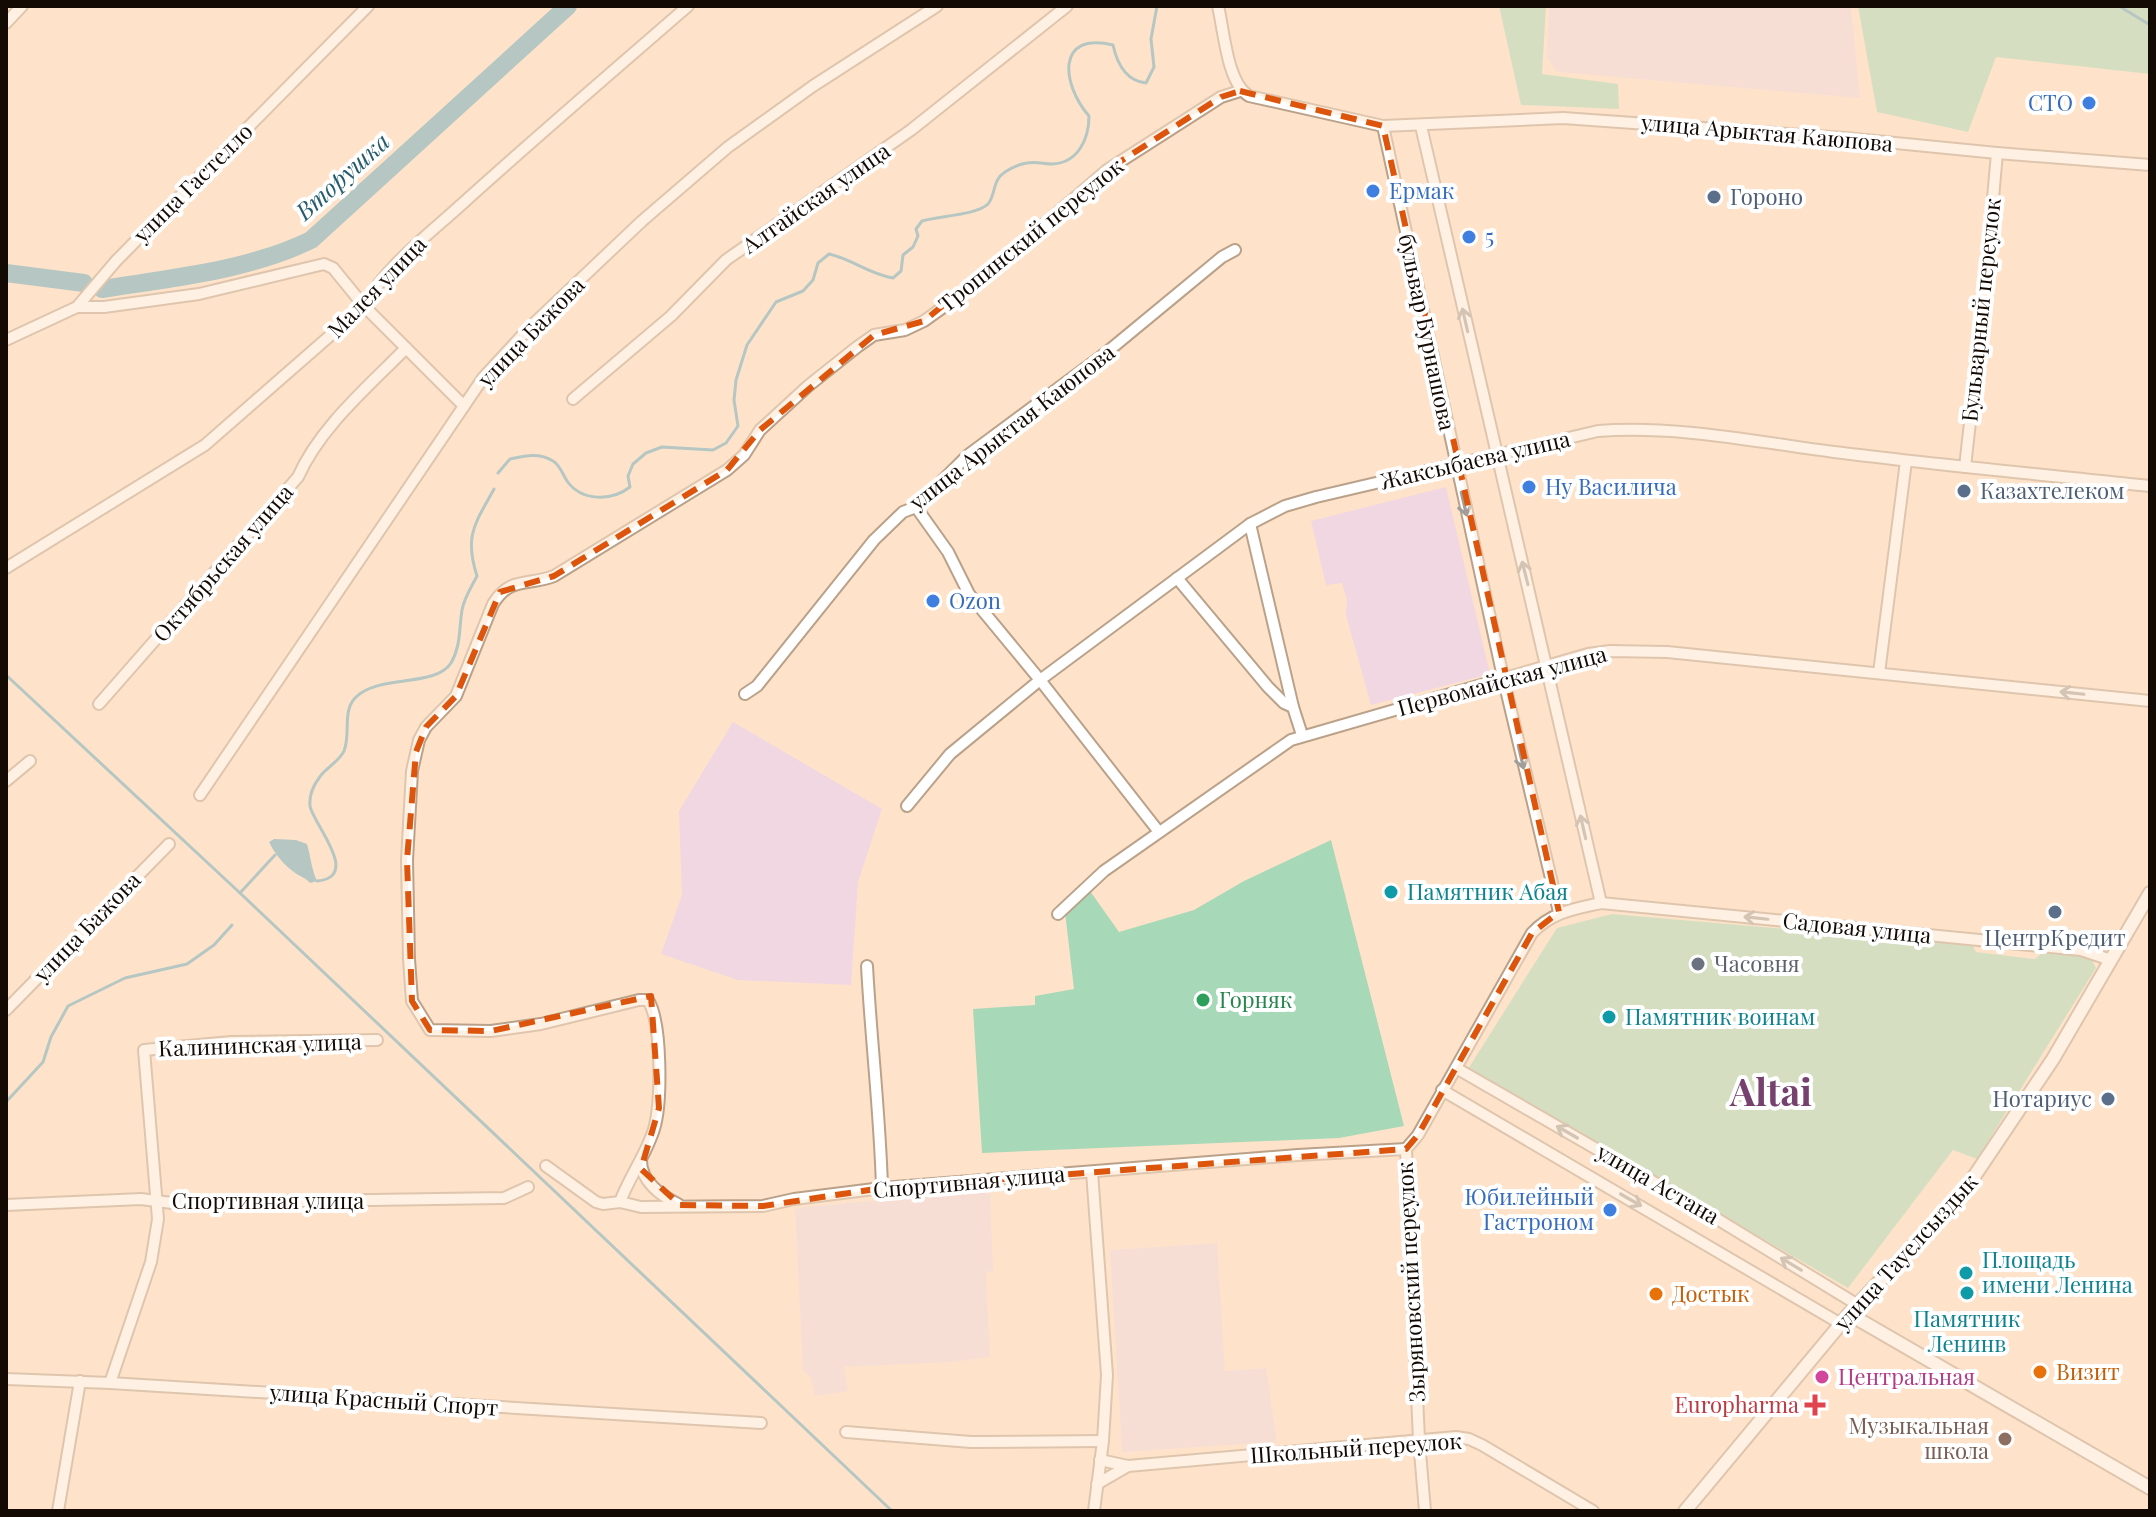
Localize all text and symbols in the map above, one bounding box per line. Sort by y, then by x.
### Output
place label: СТО [2028,87,2073,117]
marker: СТО [2080,94,2098,112]
street label: улица Арыктая Каюпова [1639,106,1894,158]
street label: улица Гастелло [125,116,258,249]
water label: Вторушка [287,125,396,227]
street label: Алтайская улица [735,135,895,260]
street label: Тропинский переулок [932,150,1129,318]
place label: Ермак [1389,175,1455,205]
place label: Гороно [1730,181,1803,211]
marker: Ермак [1364,182,1382,200]
marker: Гороно [1705,188,1723,206]
street label: Бульварный переулок [1953,196,2007,423]
place label: 5 [1485,221,1494,251]
marker: 5 [1460,228,1478,246]
street label: Малея улица [320,229,432,344]
street label: бульвар Бурнашова [1392,231,1463,433]
street label: улица Бажова [469,270,590,394]
one-way arrow [1457,308,1472,334]
street label: улица Арыктая Каюпова [902,337,1120,516]
street label: Жаксыбаева улица [1377,423,1573,495]
place label: Ну Василича [1545,471,1677,501]
place label: Казахтелеком [1980,475,2125,505]
street label: Октябрьская улица [145,477,299,648]
marker: Ну Василича [1520,478,1538,496]
marker: Казахтелеком [1955,482,1973,500]
one-way arrow [1457,490,1472,516]
one-way arrow [1516,561,1531,587]
place label: Ozon [949,585,1001,615]
marker: Ozon [924,592,942,610]
street label: Первомайская улица [1394,638,1610,722]
one-way arrow [2059,685,2086,700]
one-way arrow [1515,744,1530,770]
one-way arrow [1575,814,1590,840]
street label: улица Бажова [25,865,146,989]
place label: Памятник Абая [1407,876,1568,906]
marker: Памятник Абая [1382,883,1400,901]
marker: ЦентрКредит [2046,903,2064,921]
street label: Садовая улица [1781,904,1933,950]
one-way arrow [1743,910,1770,925]
place label: ЦентрКредит [1984,922,2126,952]
place label: Часовня [1714,948,1800,978]
marker: Часовня [1689,955,1707,973]
place label: Горняк [1219,984,1293,1014]
marker: Горняк [1194,991,1212,1009]
place label: Памятник воинам [1625,1001,1815,1031]
marker: Памятник воинам [1600,1008,1618,1026]
street label: Калининская улица [158,1025,362,1063]
district label: Altai [1729,1065,1812,1116]
place label: Нотариус [1992,1083,2092,1113]
marker: Нотариус [2099,1090,2117,1108]
one-way arrow [1556,1124,1580,1139]
street label: улица Астана [1591,1135,1725,1230]
street label: Спортивная улица [872,1158,1066,1204]
street label: Зыряновский переулок [1389,1161,1431,1403]
street label: улица Тауелсыздык [1826,1166,1984,1337]
place label: Юбилейный Гастроном [1464,1181,1594,1236]
street label: Спортивная улица [172,1185,364,1215]
one-way arrow [1619,1192,1642,1208]
marker: Юбилейный Гастроном [1601,1201,1619,1219]
place label: Площадь имени Ленина [1982,1244,2133,1299]
one-way arrow [1780,1256,1803,1272]
marker: Площадь имени Ленина [1957,1264,1975,1282]
place label: Достык [1672,1278,1750,1308]
marker: Памятник Ленинв [1958,1284,1976,1302]
marker: Достык [1647,1285,1665,1303]
place label: Памятник Ленинв [1914,1303,2021,1358]
place label: Визит [2056,1356,2120,1386]
place label: Центральная [1838,1361,1975,1391]
marker: Визит [2031,1363,2049,1381]
marker: Центральная [1813,1368,1831,1386]
street label: улица Красный Спорт [268,1376,499,1422]
place label: Europharma [1674,1389,1799,1419]
marker: Europharma [1806,1396,1824,1414]
place label: Музыкальная школа [1849,1410,1989,1465]
street label: Школьный переулок [1249,1425,1463,1469]
marker: Музыкальная школа [1996,1430,2014,1448]

